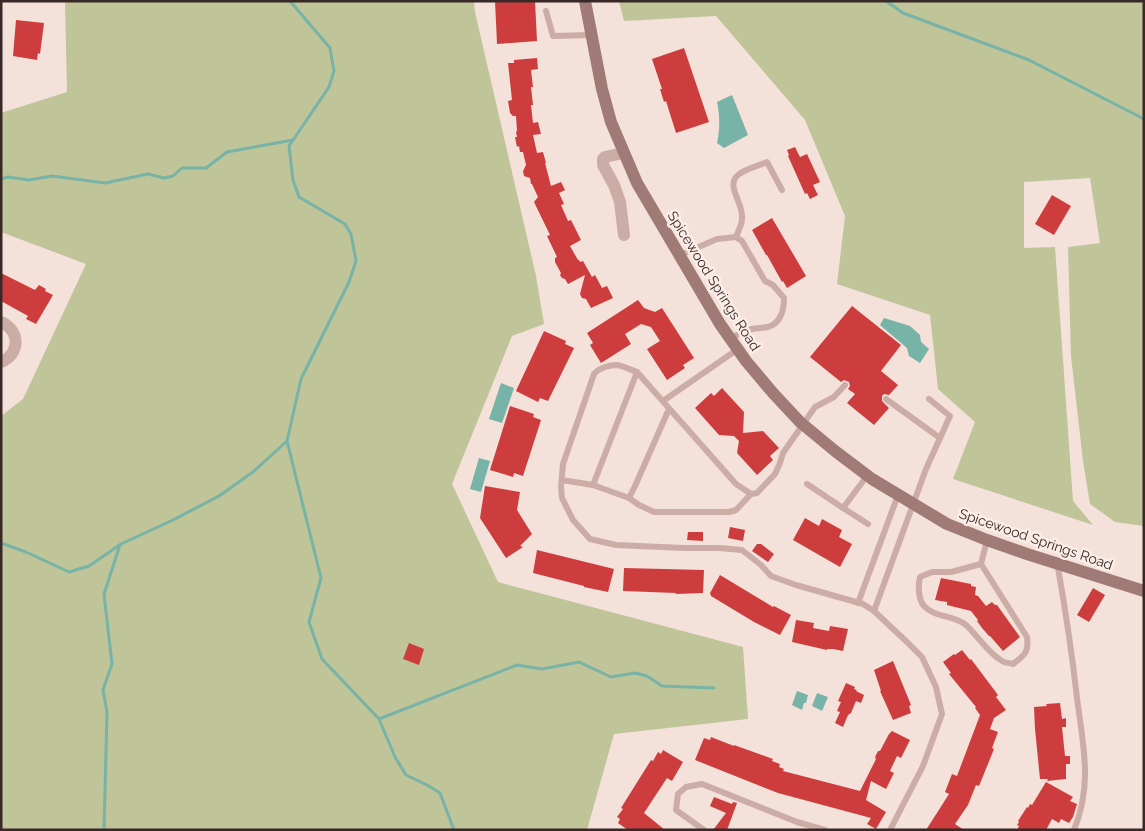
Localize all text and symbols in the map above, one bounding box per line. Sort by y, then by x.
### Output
street label: Spicewood Springs Road [664,208,764,354]
street label: Spicewood Springs Road [957,505,1115,573]

